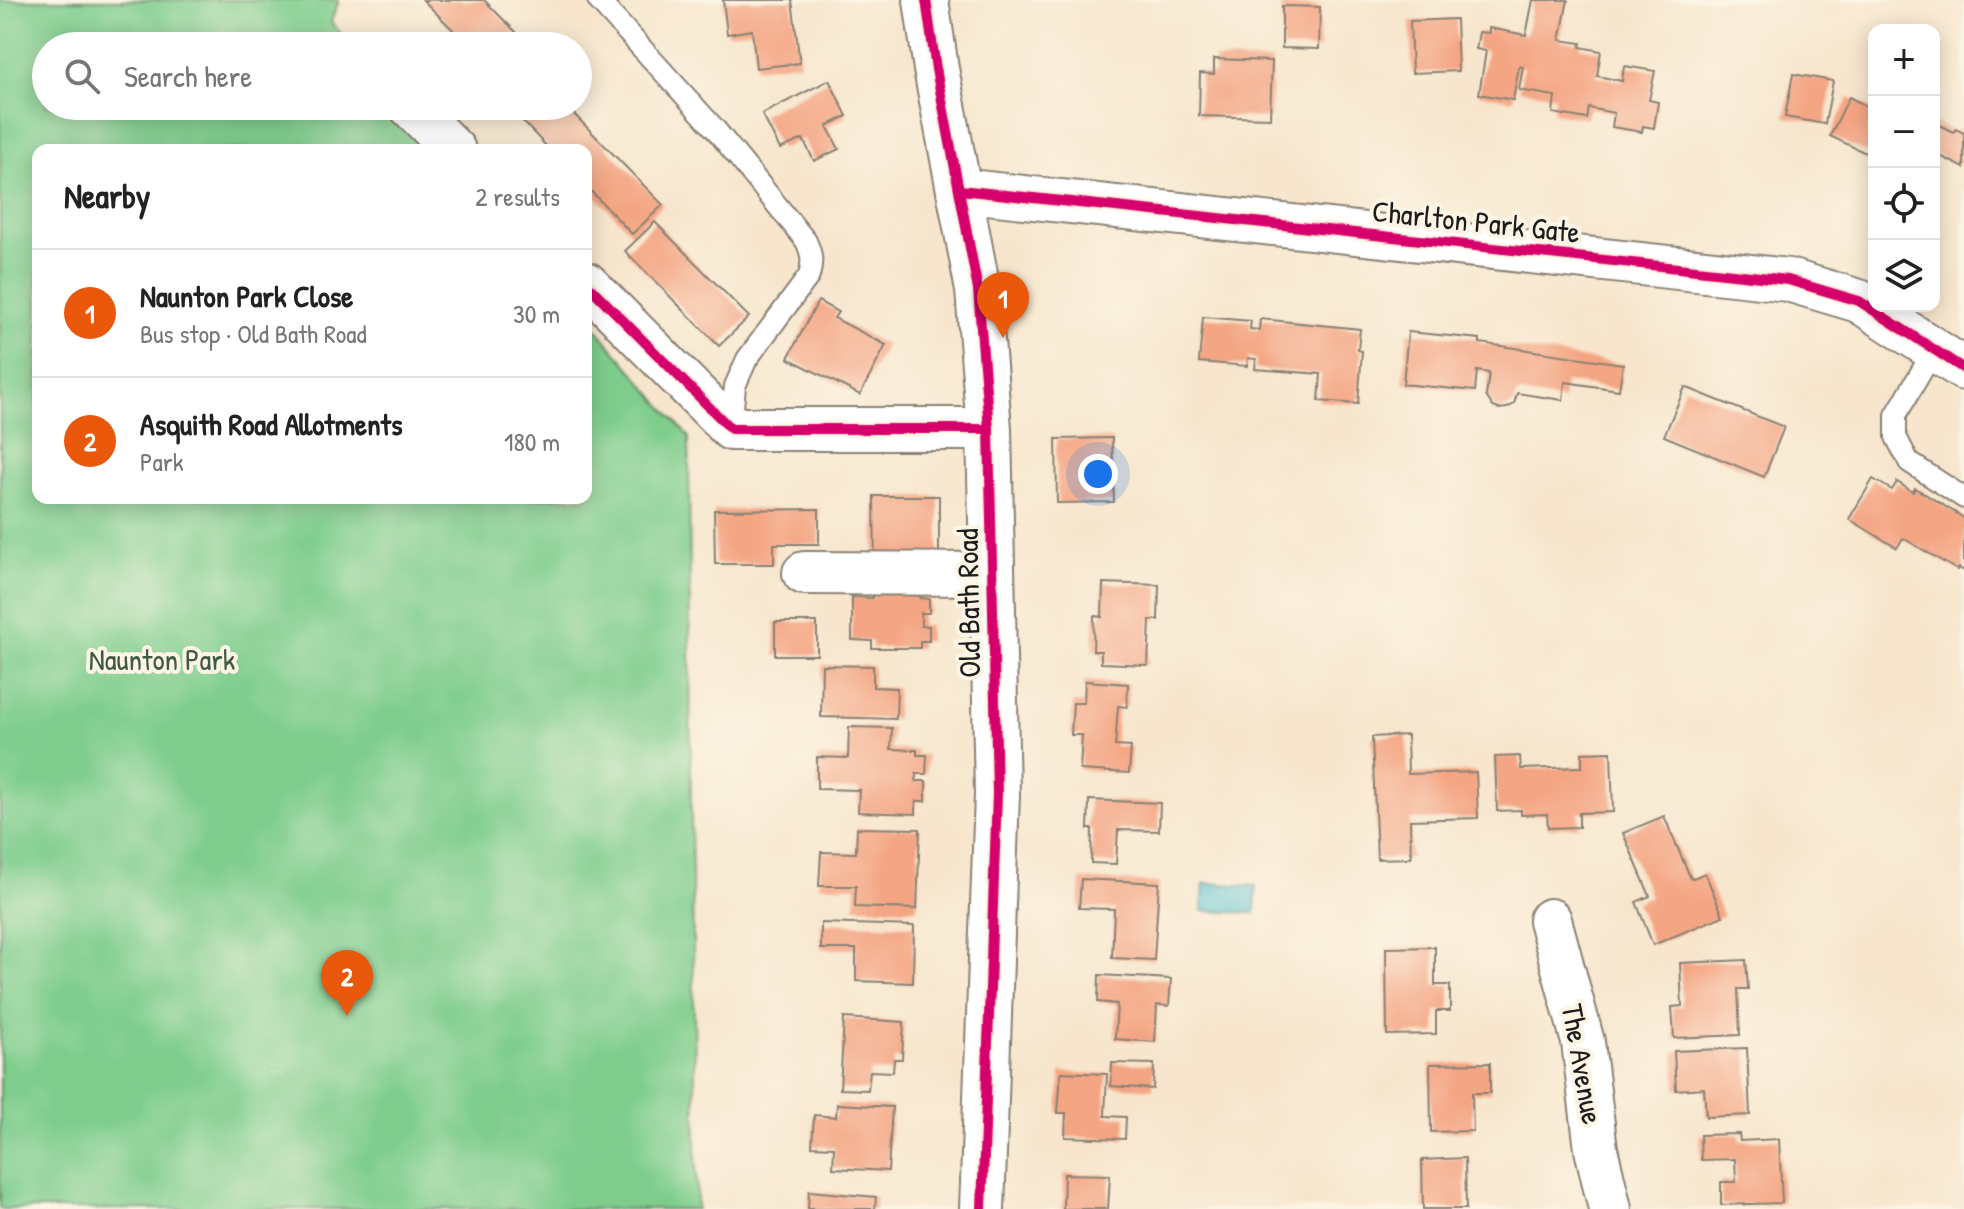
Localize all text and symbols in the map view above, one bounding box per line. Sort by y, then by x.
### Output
map controls [1868,24,1940,312]
button: + [1868,24,1940,96]
search box [32,32,592,120]
icon: search [60,54,104,98]
text: Search here [124,56,252,96]
button: − [1868,96,1940,168]
button: locate [1868,168,1940,240]
text: Nearby [64,173,150,219]
text: 2 results [475,179,560,214]
street label: Charlton Park Gate [1370,190,1582,252]
button: layers [1868,240,1940,312]
pin: 1 [977,272,1029,338]
text: Naunton Park Close [140,276,353,316]
text: 1 [85,296,95,331]
text: 30 m [513,296,560,331]
text: Bus stop · Old Bath Road [140,316,367,351]
text: Asquith Road Allotments [140,404,402,444]
text: 2 [84,424,96,459]
text: 180 m [504,424,560,459]
text: Park [140,444,184,479]
your location [1078,454,1118,494]
street label: Old Bath Road [947,528,989,678]
park label: Naunton Park [89,639,235,679]
pin: 2 [321,950,373,1016]
street label: The Avenue [1553,1000,1613,1127]

